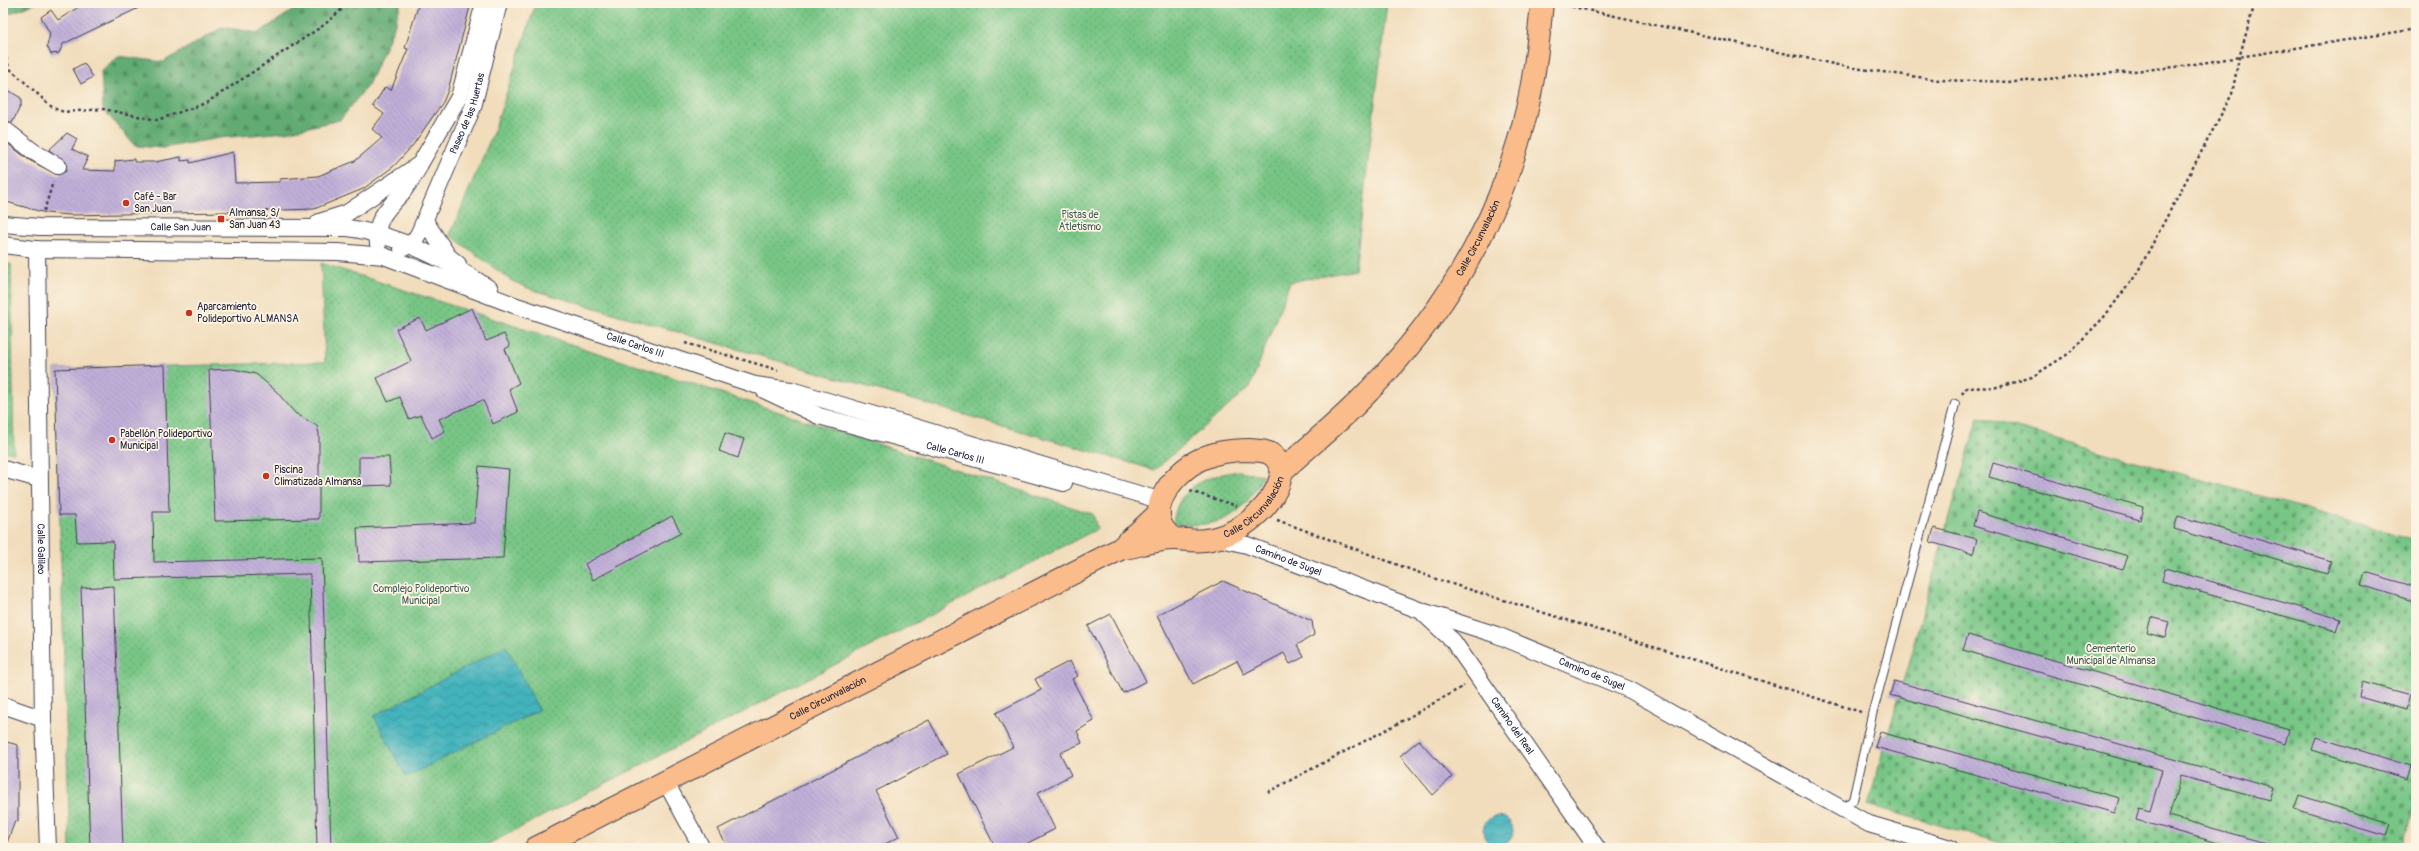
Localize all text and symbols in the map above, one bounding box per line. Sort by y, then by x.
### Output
street label: Paseo de las Huertas [447,71,487,156]
place label: Café - Bar San Juan [134,191,177,215]
marker: Café - Bar San Juan [121,198,131,208]
street label: Calle Circunvalación [1454,198,1503,279]
place label: Almansa, S/ San Juan 43 [229,207,281,231]
park label: Pistas de Atletismo [1059,209,1102,233]
marker: Almansa, S/ San Juan 43 [216,214,226,224]
street label: Calle San Juan [151,221,212,234]
place label: Aparcamiento Polideportivo ALMANSA [197,301,299,325]
marker: Aparcamiento Polideportivo ALMANSA [184,308,194,318]
street label: Calle Carlos III [605,330,666,360]
place label: Pabellón Polideportivo Municipal [120,428,213,452]
marker: Pabellón Polideportivo Municipal [107,435,117,445]
street label: Calle Carlos III [925,440,986,467]
place label: Piscina Climatizada Almansa [274,464,362,488]
marker: Piscina Climatizada Almansa [261,471,271,481]
street label: Calle Circunvalación [1222,475,1287,541]
street label: Calle Galileo [35,523,47,575]
street label: Camino de Sugel [1253,543,1323,579]
park label: Complejo Polideportivo Municipal [373,583,470,607]
park label: Cementerio Municipal de Almansa [2066,643,2156,667]
street label: Camino de Sugel [1557,655,1626,693]
street label: Calle Circunvalación [788,674,868,723]
street label: Camino del Real [1488,695,1536,757]

